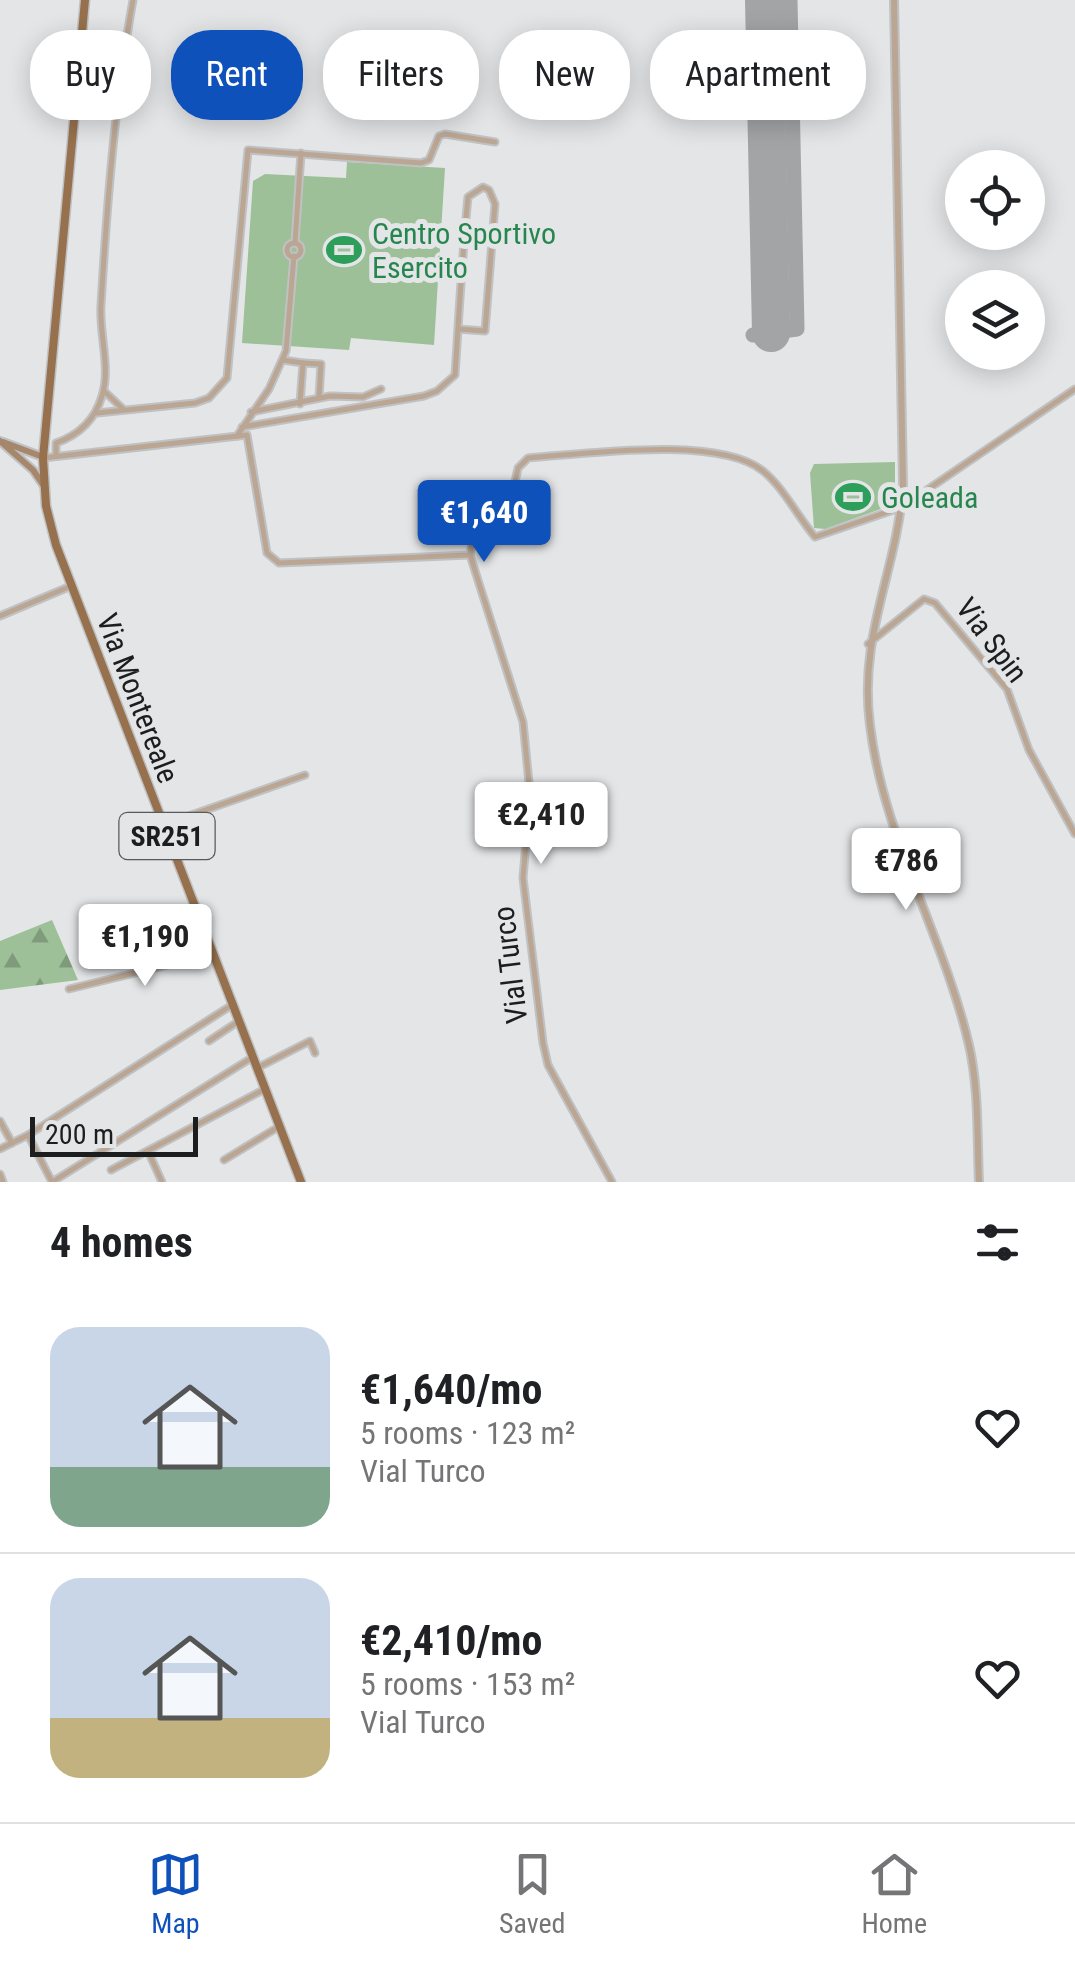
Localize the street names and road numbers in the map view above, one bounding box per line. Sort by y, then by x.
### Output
street label: Via Spin [949,591,1035,689]
street label: Via Montereale [90,608,186,788]
road number: SR251 [120,813,214,859]
street label: Vial Turco [485,904,535,1026]

